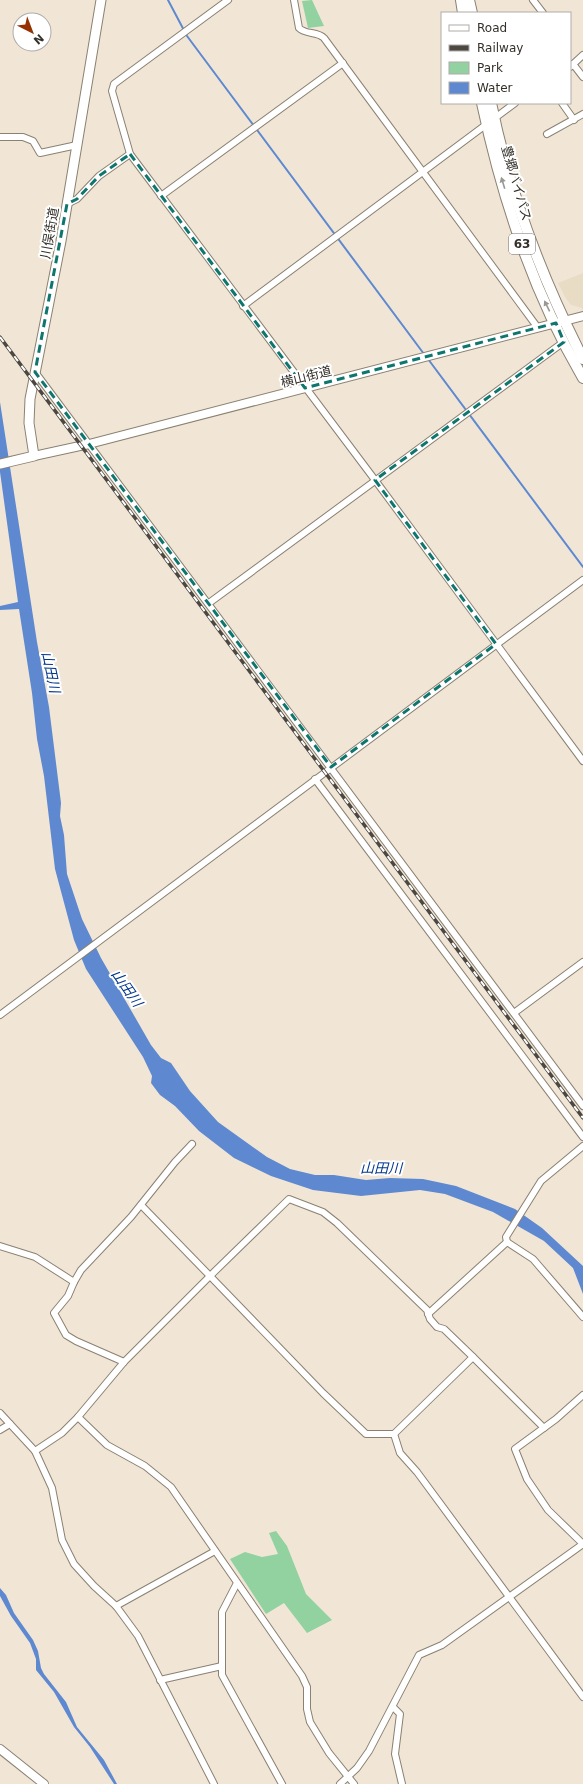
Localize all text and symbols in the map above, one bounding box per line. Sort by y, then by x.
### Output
north arrow [12,12,52,52]
legend [441,12,571,104]
text: Road [477,21,507,35]
text: N [31,31,46,47]
text: Railway [477,41,523,55]
text: Park [477,61,503,75]
text: Water [477,81,513,95]
street label: 豊郷バイパス [499,144,534,223]
one-way arrow [500,177,506,189]
street label: 川俣街道 [38,206,61,260]
road number: 63 [509,234,535,254]
one-way arrow [544,300,550,311]
street label: 横山街道 [279,363,333,390]
water label: 山田川 [39,650,64,696]
water label: 山田川 [108,966,147,1011]
water label: 山田川 [360,1160,404,1176]

